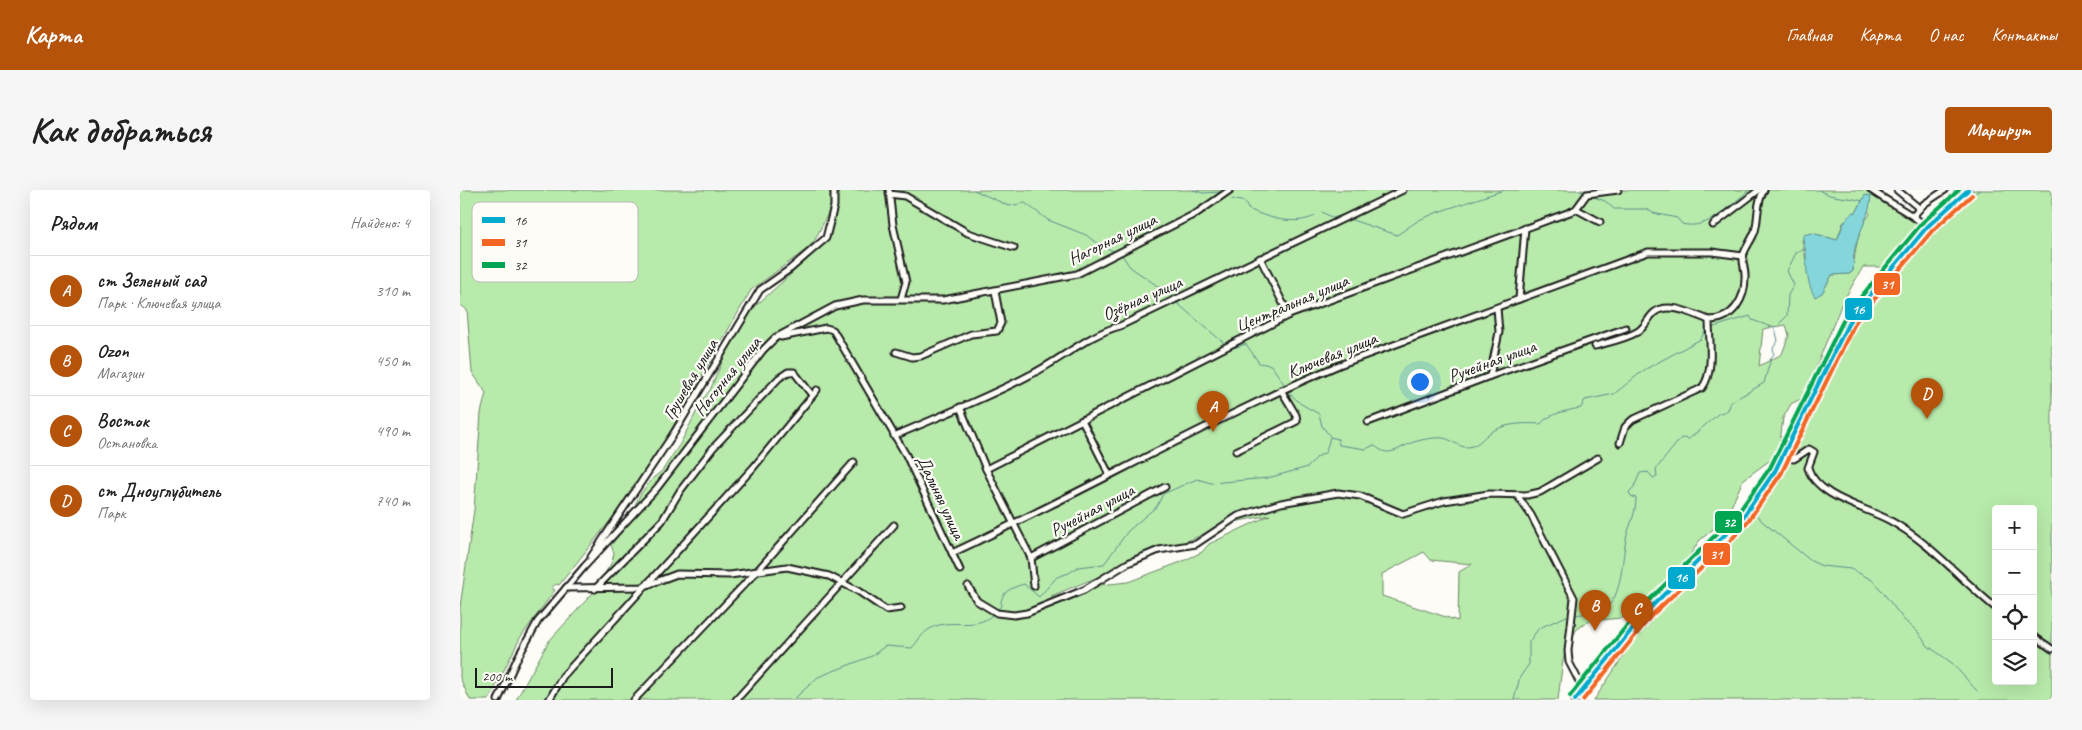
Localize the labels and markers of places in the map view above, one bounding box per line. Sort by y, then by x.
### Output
pin: D [1911,378,1943,419]
pin: A [1197,391,1229,432]
pin: B [1579,590,1611,631]
pin: C [1621,593,1653,634]

